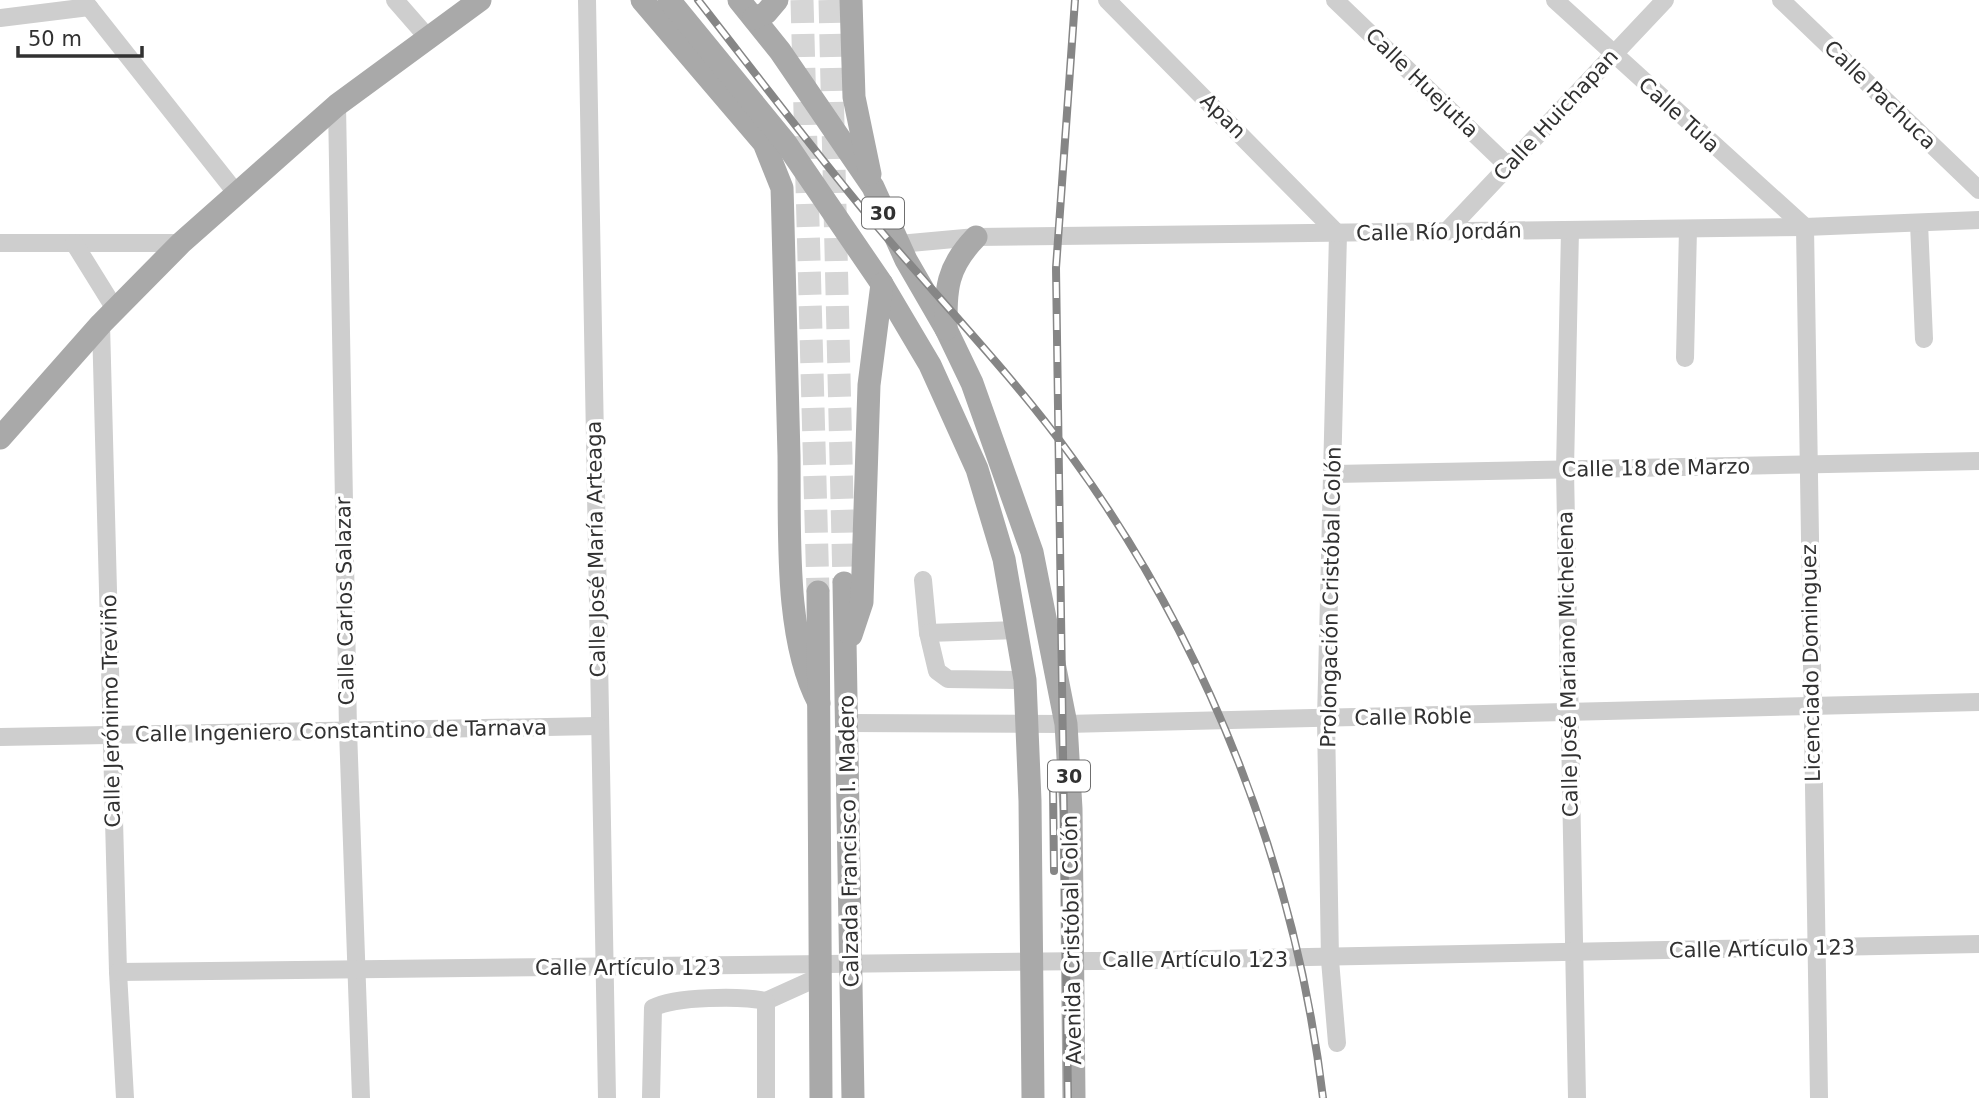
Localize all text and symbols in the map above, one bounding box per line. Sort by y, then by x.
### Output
scale bar [18,14,142,58]
street label: Calle Huejutla [1361,23,1483,143]
text: 50 m [28,27,82,51]
street label: Calle Pachuca [1819,36,1941,154]
street label: Calle Huichapan [1489,44,1623,186]
street label: Calle Tula [1634,72,1724,158]
street label: Apan [1195,88,1251,144]
road number: 30 [862,197,904,228]
street label: Calle Río Jordán [1356,219,1522,245]
street label: Calle José María Arteaga [582,421,610,677]
street label: Prolongación Cristóbal Colón [1316,446,1346,748]
street label: Calle 18 de Marzo [1561,454,1751,482]
street label: Calle Carlos Salazar [331,496,359,706]
street label: Calle José Mariano Michelena [1553,511,1583,817]
street label: Licenciado Dominguez [1797,544,1825,782]
street label: Calle Jerónimo Treviño [97,594,125,828]
street label: Calzada Francisco I. Madero [834,694,864,988]
street label: Calle Roble [1354,704,1472,730]
street label: Calle Ingeniero Constantino de Tarnava [135,715,547,747]
road number: 30 [1048,761,1090,792]
street label: Avenida Cristóbal Colón [1058,815,1086,1065]
street label: Calle Artículo 123 [1669,935,1855,963]
street label: Calle Artículo 123 [1102,948,1288,972]
street label: Calle Artículo 123 [535,956,721,980]

